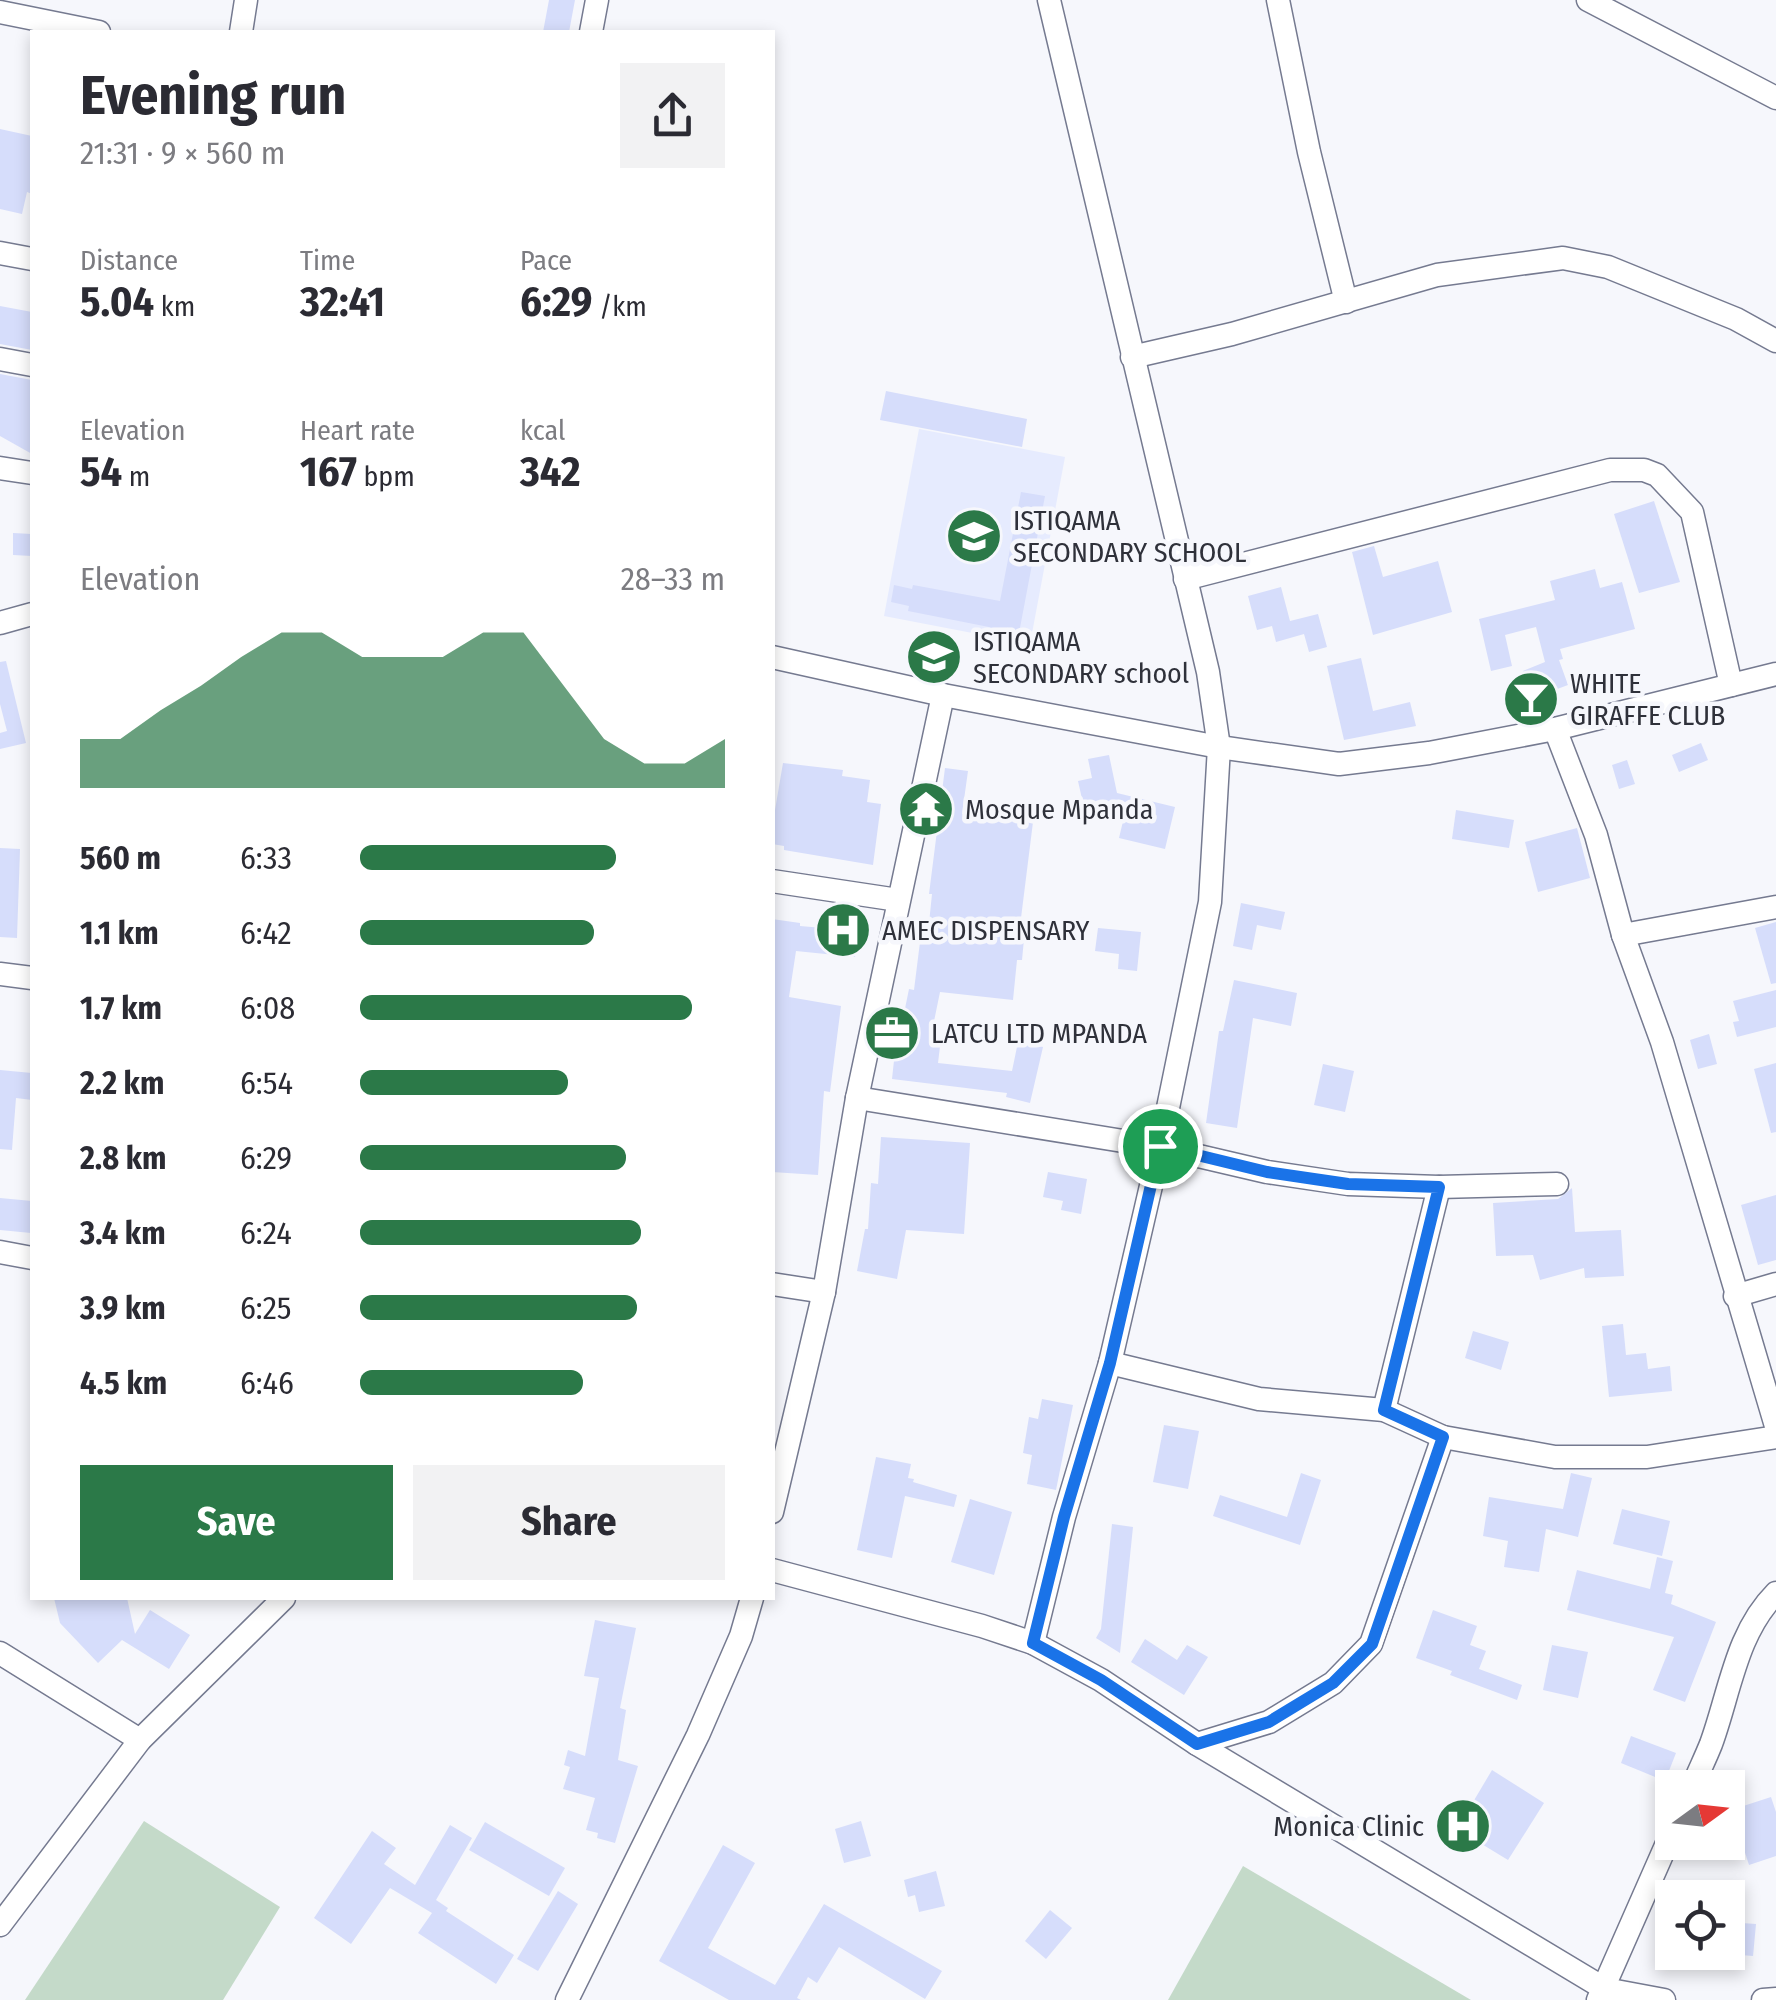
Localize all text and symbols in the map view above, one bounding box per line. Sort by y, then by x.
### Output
text: Evening run [80,63,346,129]
button: share [620,63,725,168]
text: 21:31 · 9 × 560 m [80,134,285,172]
text: Distance [80,244,178,277]
text: Time [300,244,355,277]
text: Pace [520,244,572,277]
text: 5.04 [80,277,154,327]
text: 32:41 [300,277,385,327]
text: 6:29 [520,277,593,327]
text: km [154,290,195,323]
text: /km [593,290,647,323]
text: Elevation [80,414,185,447]
text: Heart rate [300,414,415,447]
text: kcal [520,414,565,447]
text: 54 [80,447,122,497]
text: 167 [300,447,357,497]
text: 342 [520,447,580,497]
text: m [122,460,150,493]
text: bpm [357,460,415,493]
place label: ISTIQAMA SECONDARY SCHOOL [1013,504,1247,569]
school or university icon: ISTIQAMA SECONDARY SCHOOL [944,506,1004,566]
text: Elevation [80,560,200,598]
text: 28–33 m [621,560,725,598]
place label: ISTIQAMA SECONDARY school [973,625,1189,690]
school or university icon: ISTIQAMA SECONDARY school [904,627,964,687]
place label: WHITE GIRAFFE CLUB [1570,667,1725,732]
bar icon: WHITE GIRAFFE CLUB [1501,669,1561,729]
temple icon: Mosque Mpanda [896,779,956,839]
place label: Mosque Mpanda [965,793,1153,826]
text: 560 m [80,839,161,877]
text: 6:33 [240,839,292,877]
hospital icon: AMEC DISPENSARY [813,900,873,960]
text: 1.1 km [80,914,159,952]
text: 6:42 [240,914,292,952]
place label: AMEC DISPENSARY [882,914,1090,947]
text: 1.7 km [80,989,162,1027]
text: 6:08 [240,989,295,1027]
office icon: LATCU LTD MPANDA [862,1003,922,1063]
place label: LATCU LTD MPANDA [931,1017,1147,1050]
text: 2.2 km [80,1064,164,1102]
text: 6:54 [240,1064,293,1102]
pin [1118,1104,1203,1189]
icon: arrive [1133,1119,1188,1174]
text: 2.8 km [80,1139,166,1177]
text: 6:29 [240,1139,292,1177]
text: 3.4 km [80,1214,166,1252]
text: 6:24 [240,1214,292,1252]
text: 3.9 km [80,1289,166,1327]
text: 6:25 [240,1289,291,1327]
text: 4.5 km [80,1364,167,1402]
text: 6:46 [240,1364,294,1402]
button: Save [80,1465,393,1580]
button: Share [413,1465,725,1580]
north arrow [1655,1770,1745,1860]
map controls [1655,1770,1745,1970]
hospital icon: Monica Clinic [1433,1796,1493,1856]
place label: Monica Clinic [1273,1810,1424,1843]
button: locate [1655,1880,1745,1970]

